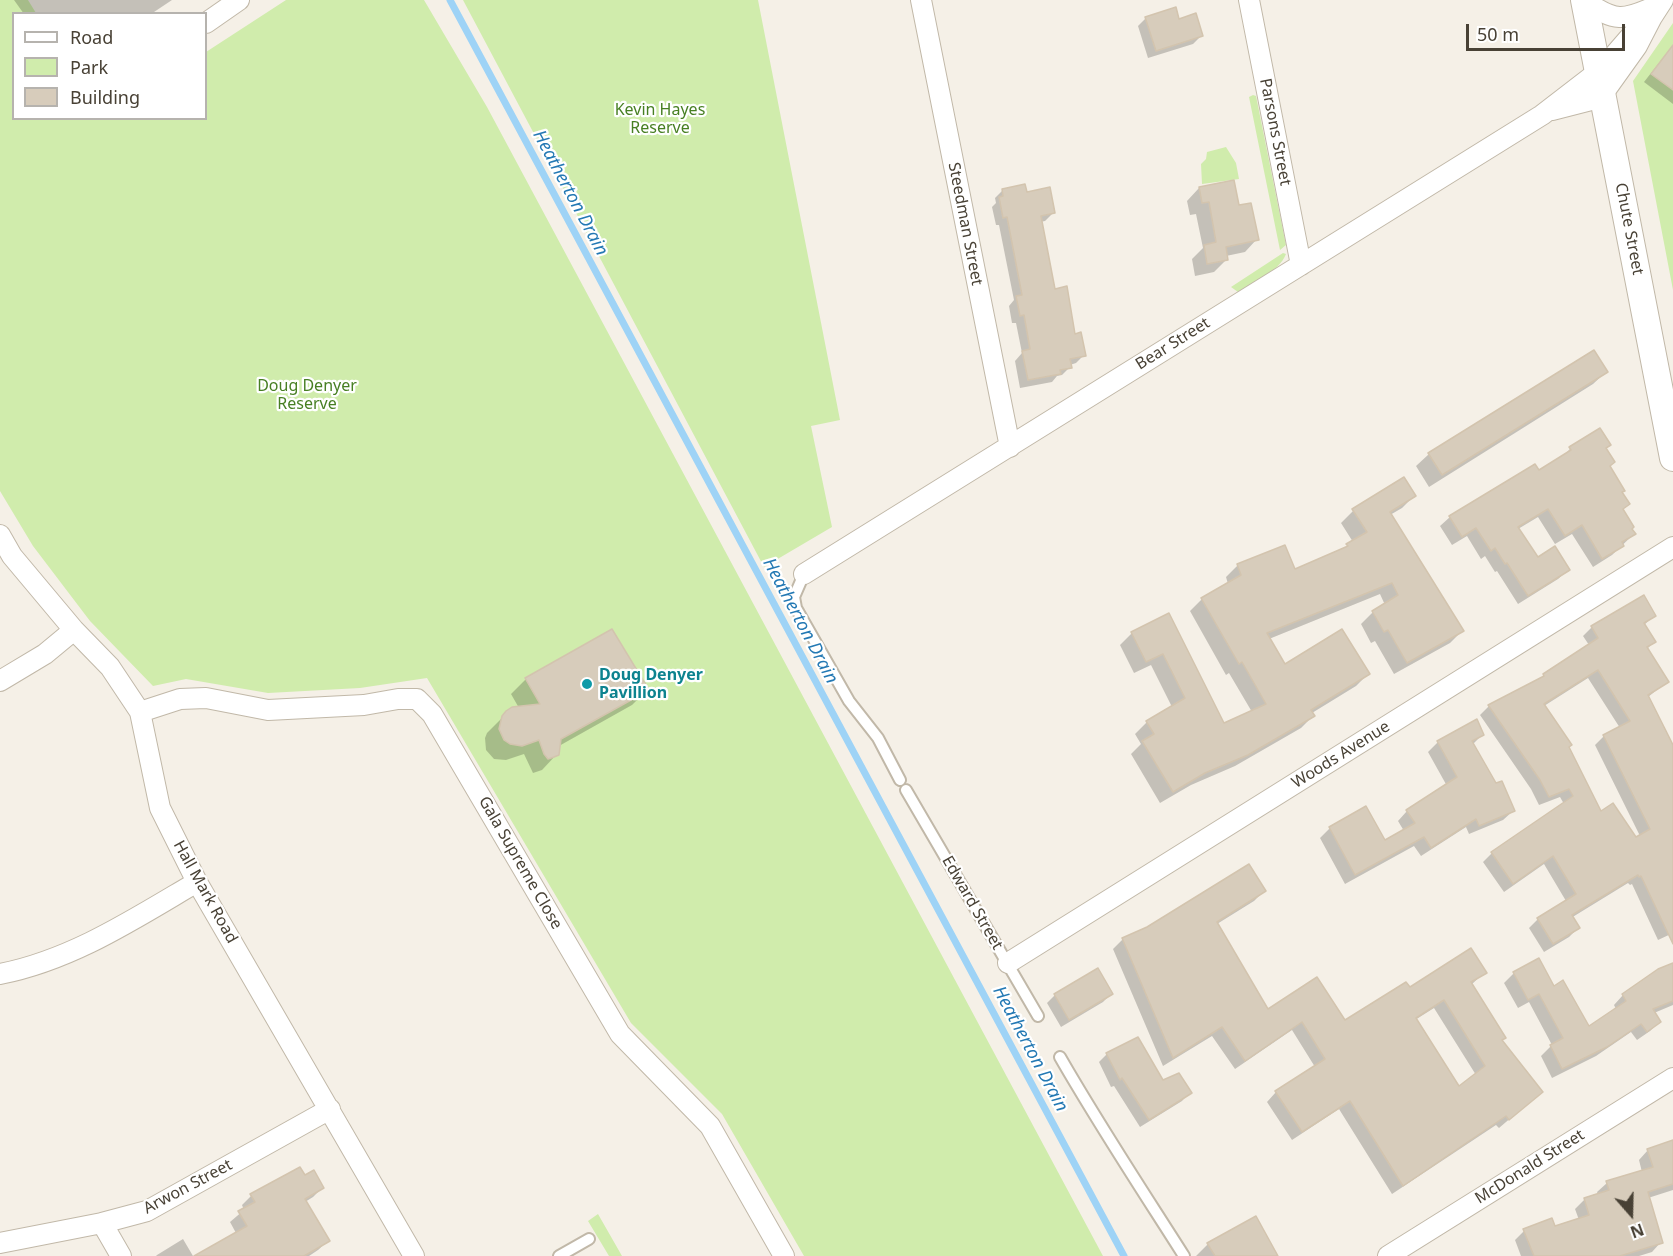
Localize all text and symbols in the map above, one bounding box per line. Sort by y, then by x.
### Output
legend [12,12,207,120]
scale bar [1469,12,1628,50]
text: 50 m [1477,22,1519,46]
text: Road [70,25,113,49]
text: Park [70,55,108,79]
street label: Parsons Street [1255,77,1295,187]
text: Building [70,85,140,109]
park label: Kevin Hayes Reserve [615,100,705,138]
water label: Heatherton Drain [528,126,612,260]
street label: Steedman Street [944,161,986,287]
street label: Chute Street [1611,181,1647,277]
street label: Bear Street [1132,314,1214,374]
park label: Doug Denyer Reserve [257,376,357,414]
water label: Heatherton Drain [758,554,842,688]
place label: Doug Denyer Pavillion [599,665,703,703]
marker: Doug Denyer Pavillion [580,677,594,691]
street label: Woods Avenue [1289,717,1393,793]
street label: Gala Supreme Close [474,793,566,933]
street label: Hall Mark Road [169,837,241,947]
street label: Edward Street [937,853,1007,953]
water label: Heatherton Drain [988,982,1072,1116]
street label: McDonald Street [1472,1126,1588,1208]
street label: Arwon Street [140,1156,236,1218]
north arrow [1601,1184,1661,1244]
text: N [1627,1218,1647,1243]

